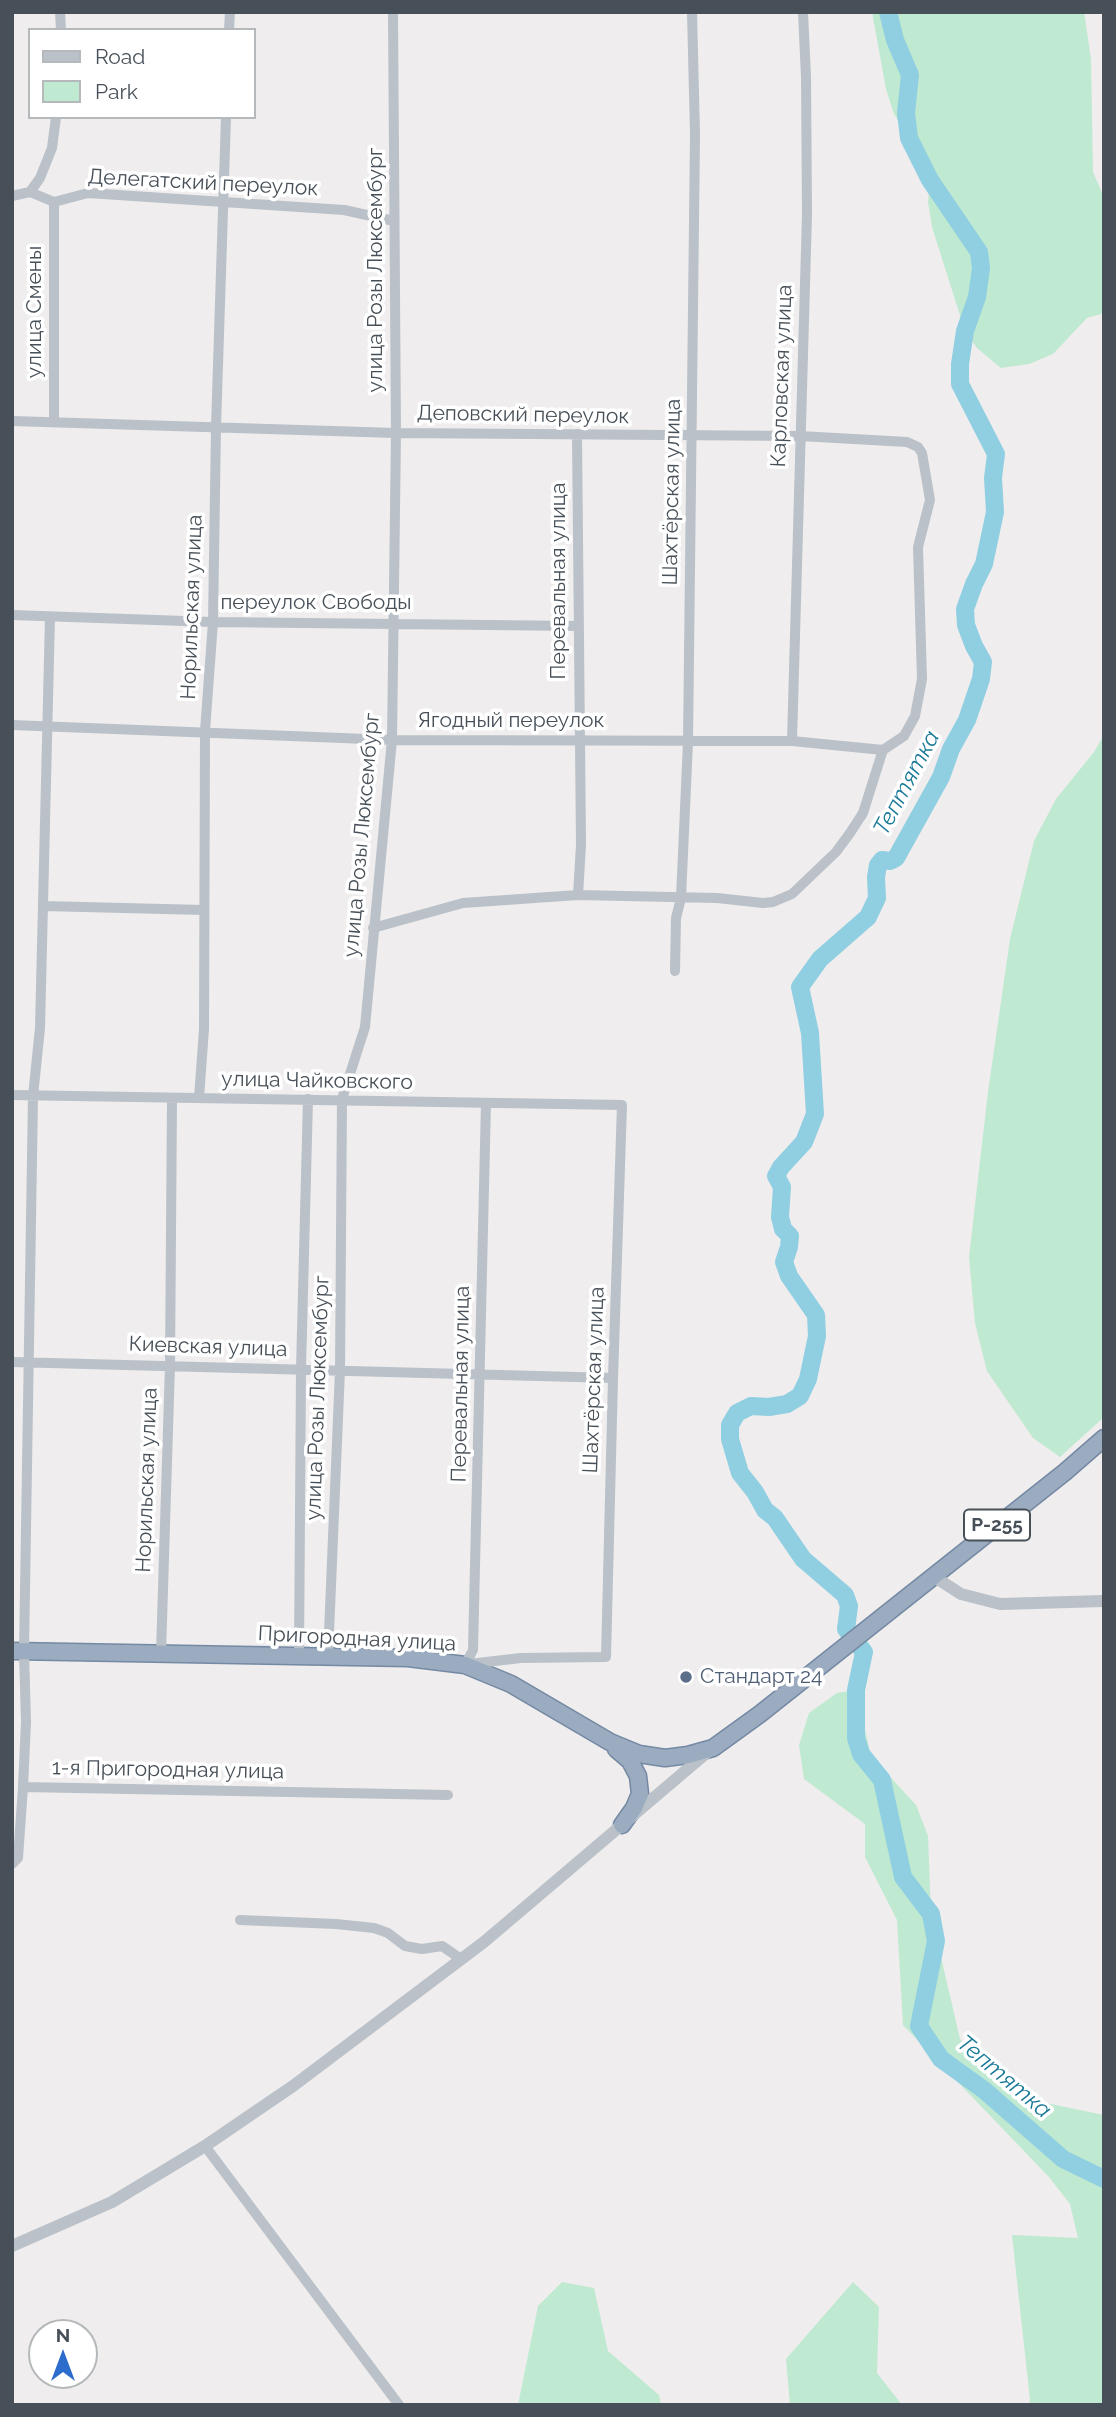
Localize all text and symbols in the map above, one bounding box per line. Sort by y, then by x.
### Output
legend [28,28,256,119]
text: Road [95,44,145,69]
text: Park [95,79,138,104]
street label: улица Розы Люксембург [363,147,389,393]
street label: Делегатский переулок [87,164,319,202]
street label: улица Смены [22,246,48,378]
street label: Карловская улица [766,284,798,468]
street label: Шахтёрская улица [658,398,686,586]
street label: Деповский переулок [417,401,629,429]
street label: Перевальная улица [546,483,572,679]
street label: Норильская улица [176,514,208,700]
street label: переулок Свободы [220,590,412,616]
street label: Ягодный переулок [418,708,604,734]
street label: улица Розы Люксембург [339,712,385,958]
water label: Тептятка [868,726,946,840]
street label: улица Чайковского [221,1067,413,1095]
street label: улица Розы Люксембург [301,1275,335,1521]
street label: Перевальная улица [447,1285,475,1483]
street label: Шахтёрская улица [578,1286,610,1474]
street label: Киевская улица [128,1332,288,1362]
street label: Норильская улица [131,1387,163,1573]
road number: Р-255 [964,1510,1030,1540]
street label: Пригородная улица [257,1621,457,1657]
place label: Стандарт 24 [700,1664,822,1690]
marker: Стандарт 24 [678,1669,694,1685]
street label: 1-я Пригородная улица [52,1755,284,1785]
water label: Тептятка [951,2030,1057,2124]
north arrow [28,2319,98,2389]
text: N [56,2324,70,2346]

